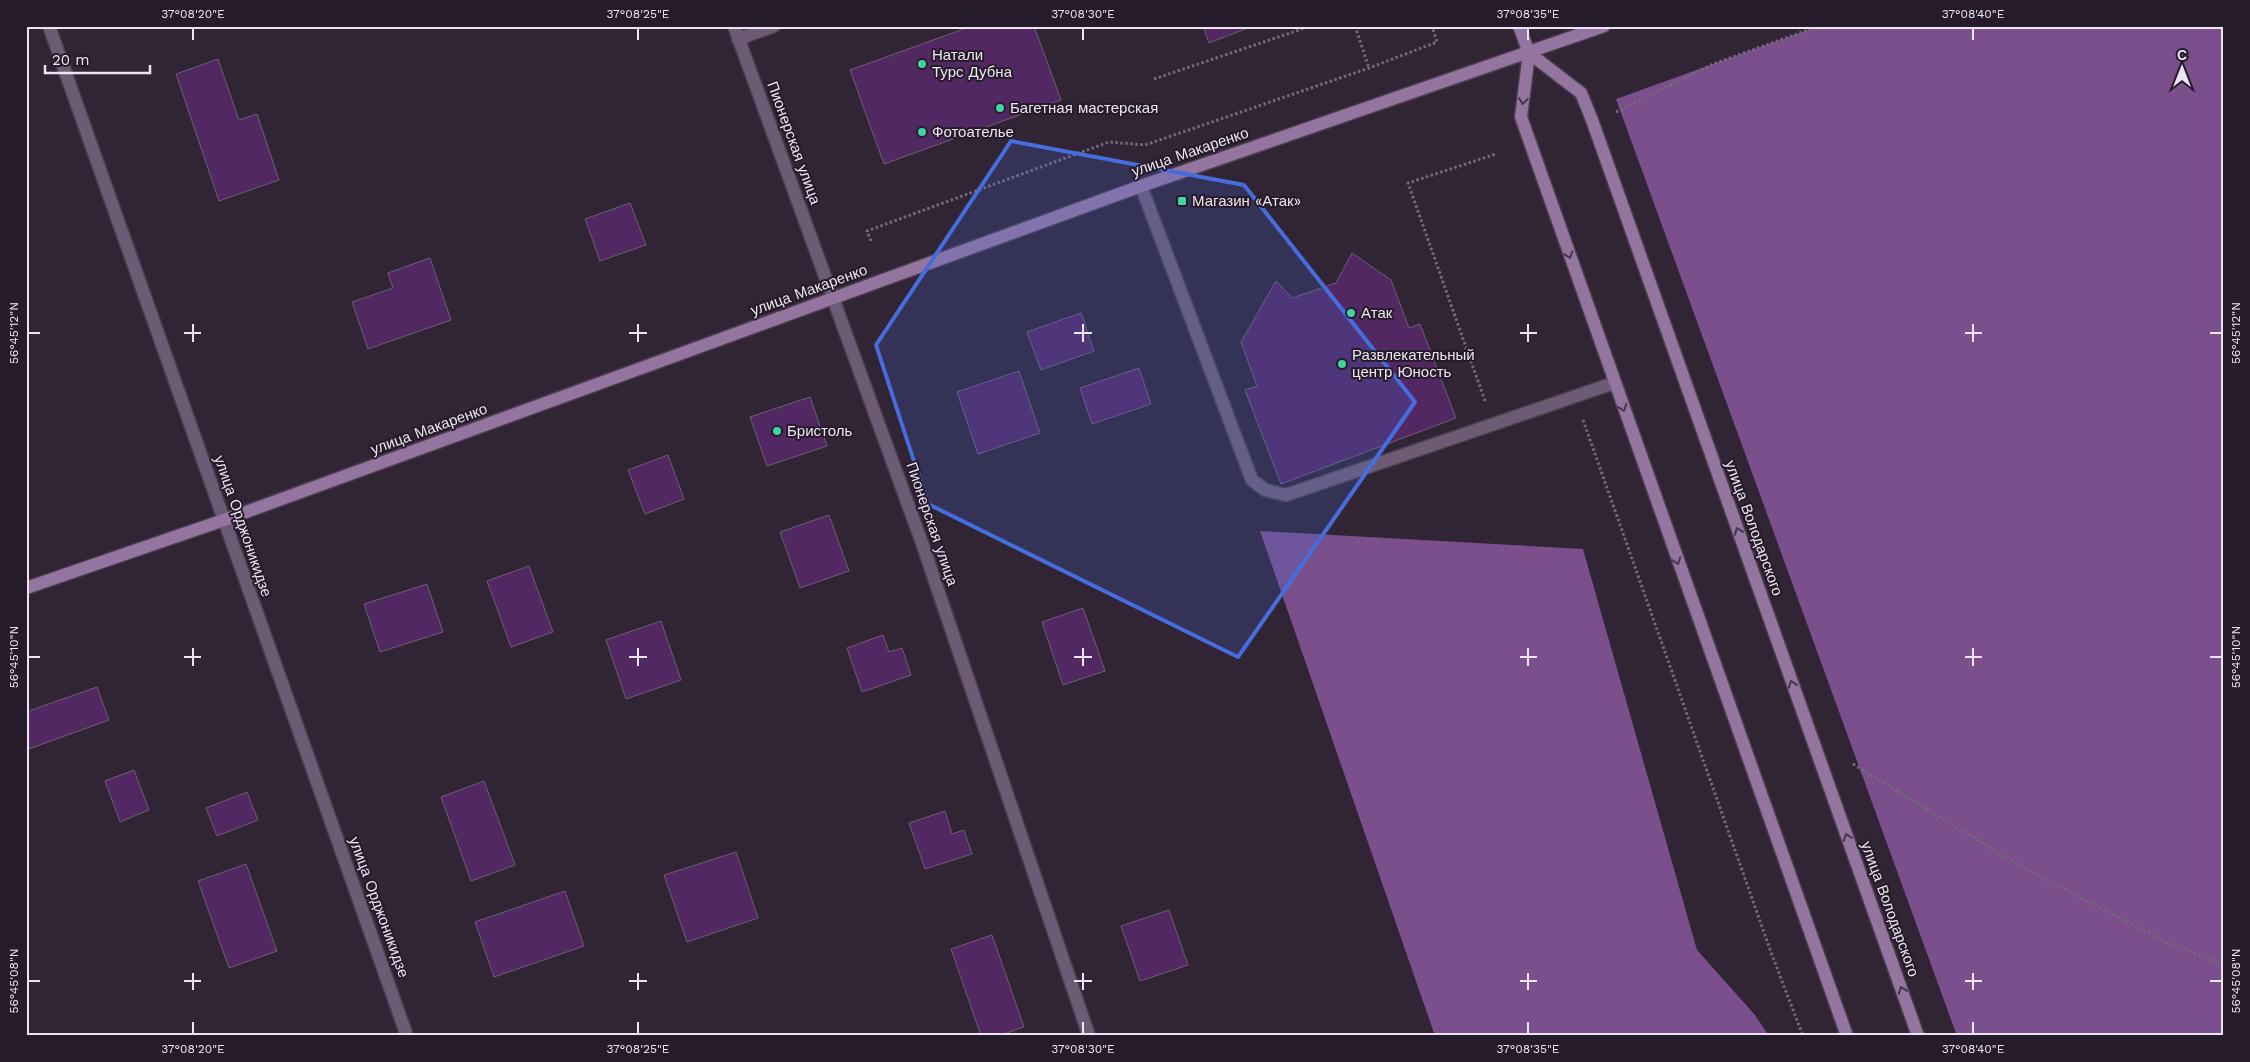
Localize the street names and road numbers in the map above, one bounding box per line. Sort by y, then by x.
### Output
street label: Пионерская улица [763,79,825,208]
street label: улица Макаренко [1129,124,1251,180]
street label: улица Макаренко [748,261,870,319]
street label: улица Макаренко [368,400,490,458]
street label: улица Орджоникидзе [210,453,276,599]
street label: улица Володарского [1721,458,1787,598]
street label: Пионерская улица [902,460,962,589]
street label: улица Орджоникидзе [345,834,413,980]
street label: улица Володарского [1857,839,1923,979]

